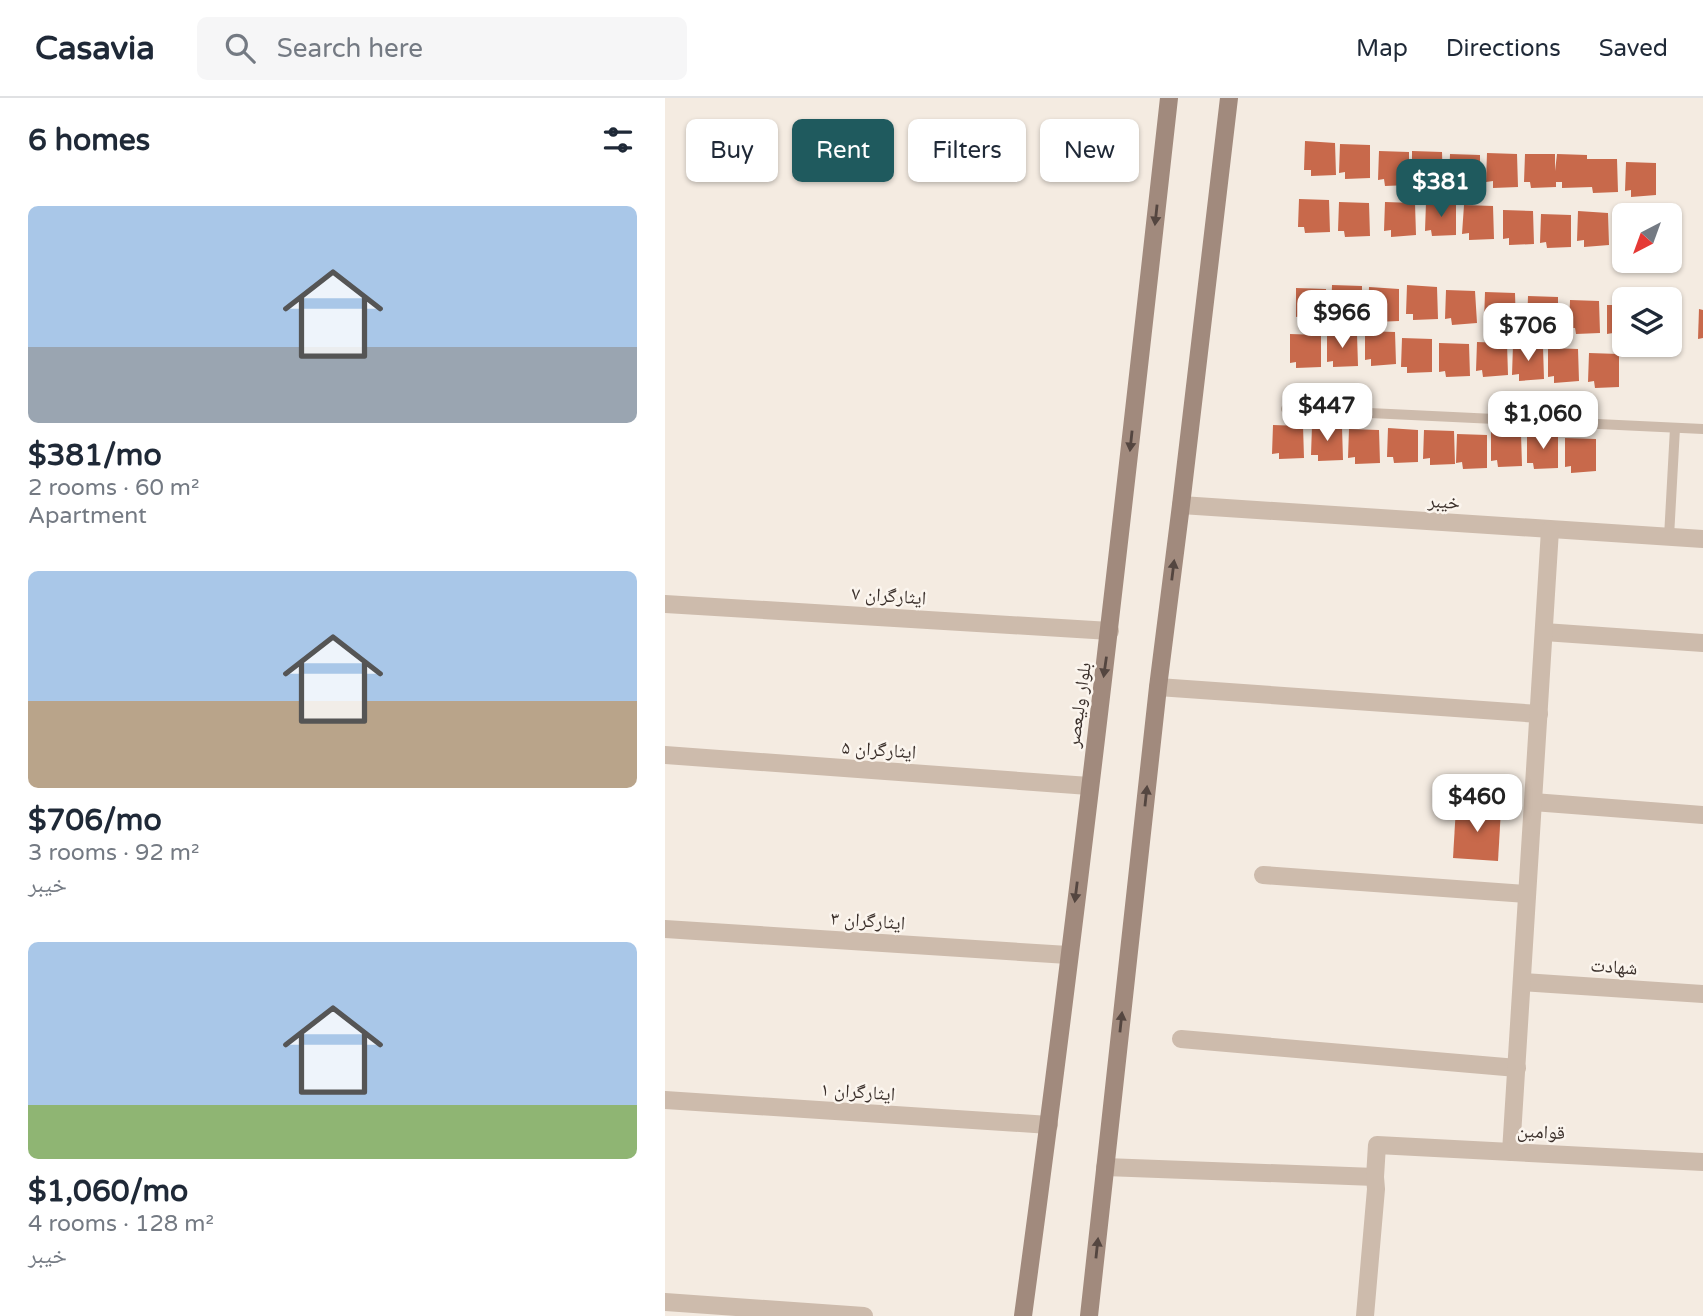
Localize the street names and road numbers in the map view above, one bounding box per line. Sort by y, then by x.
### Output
street label: خیبر [1426,490,1461,514]
street label: ایثارگران ۷ [851,582,927,610]
street label: بلوار ولیعصر [1062,661,1096,750]
street label: ایثارگران ۵ [841,736,917,764]
street label: ایثارگران ۳ [830,907,906,935]
street label: شهادت [1590,954,1638,980]
street label: ایثارگران ۱ [820,1078,896,1106]
street label: قوامین [1516,1120,1566,1144]

